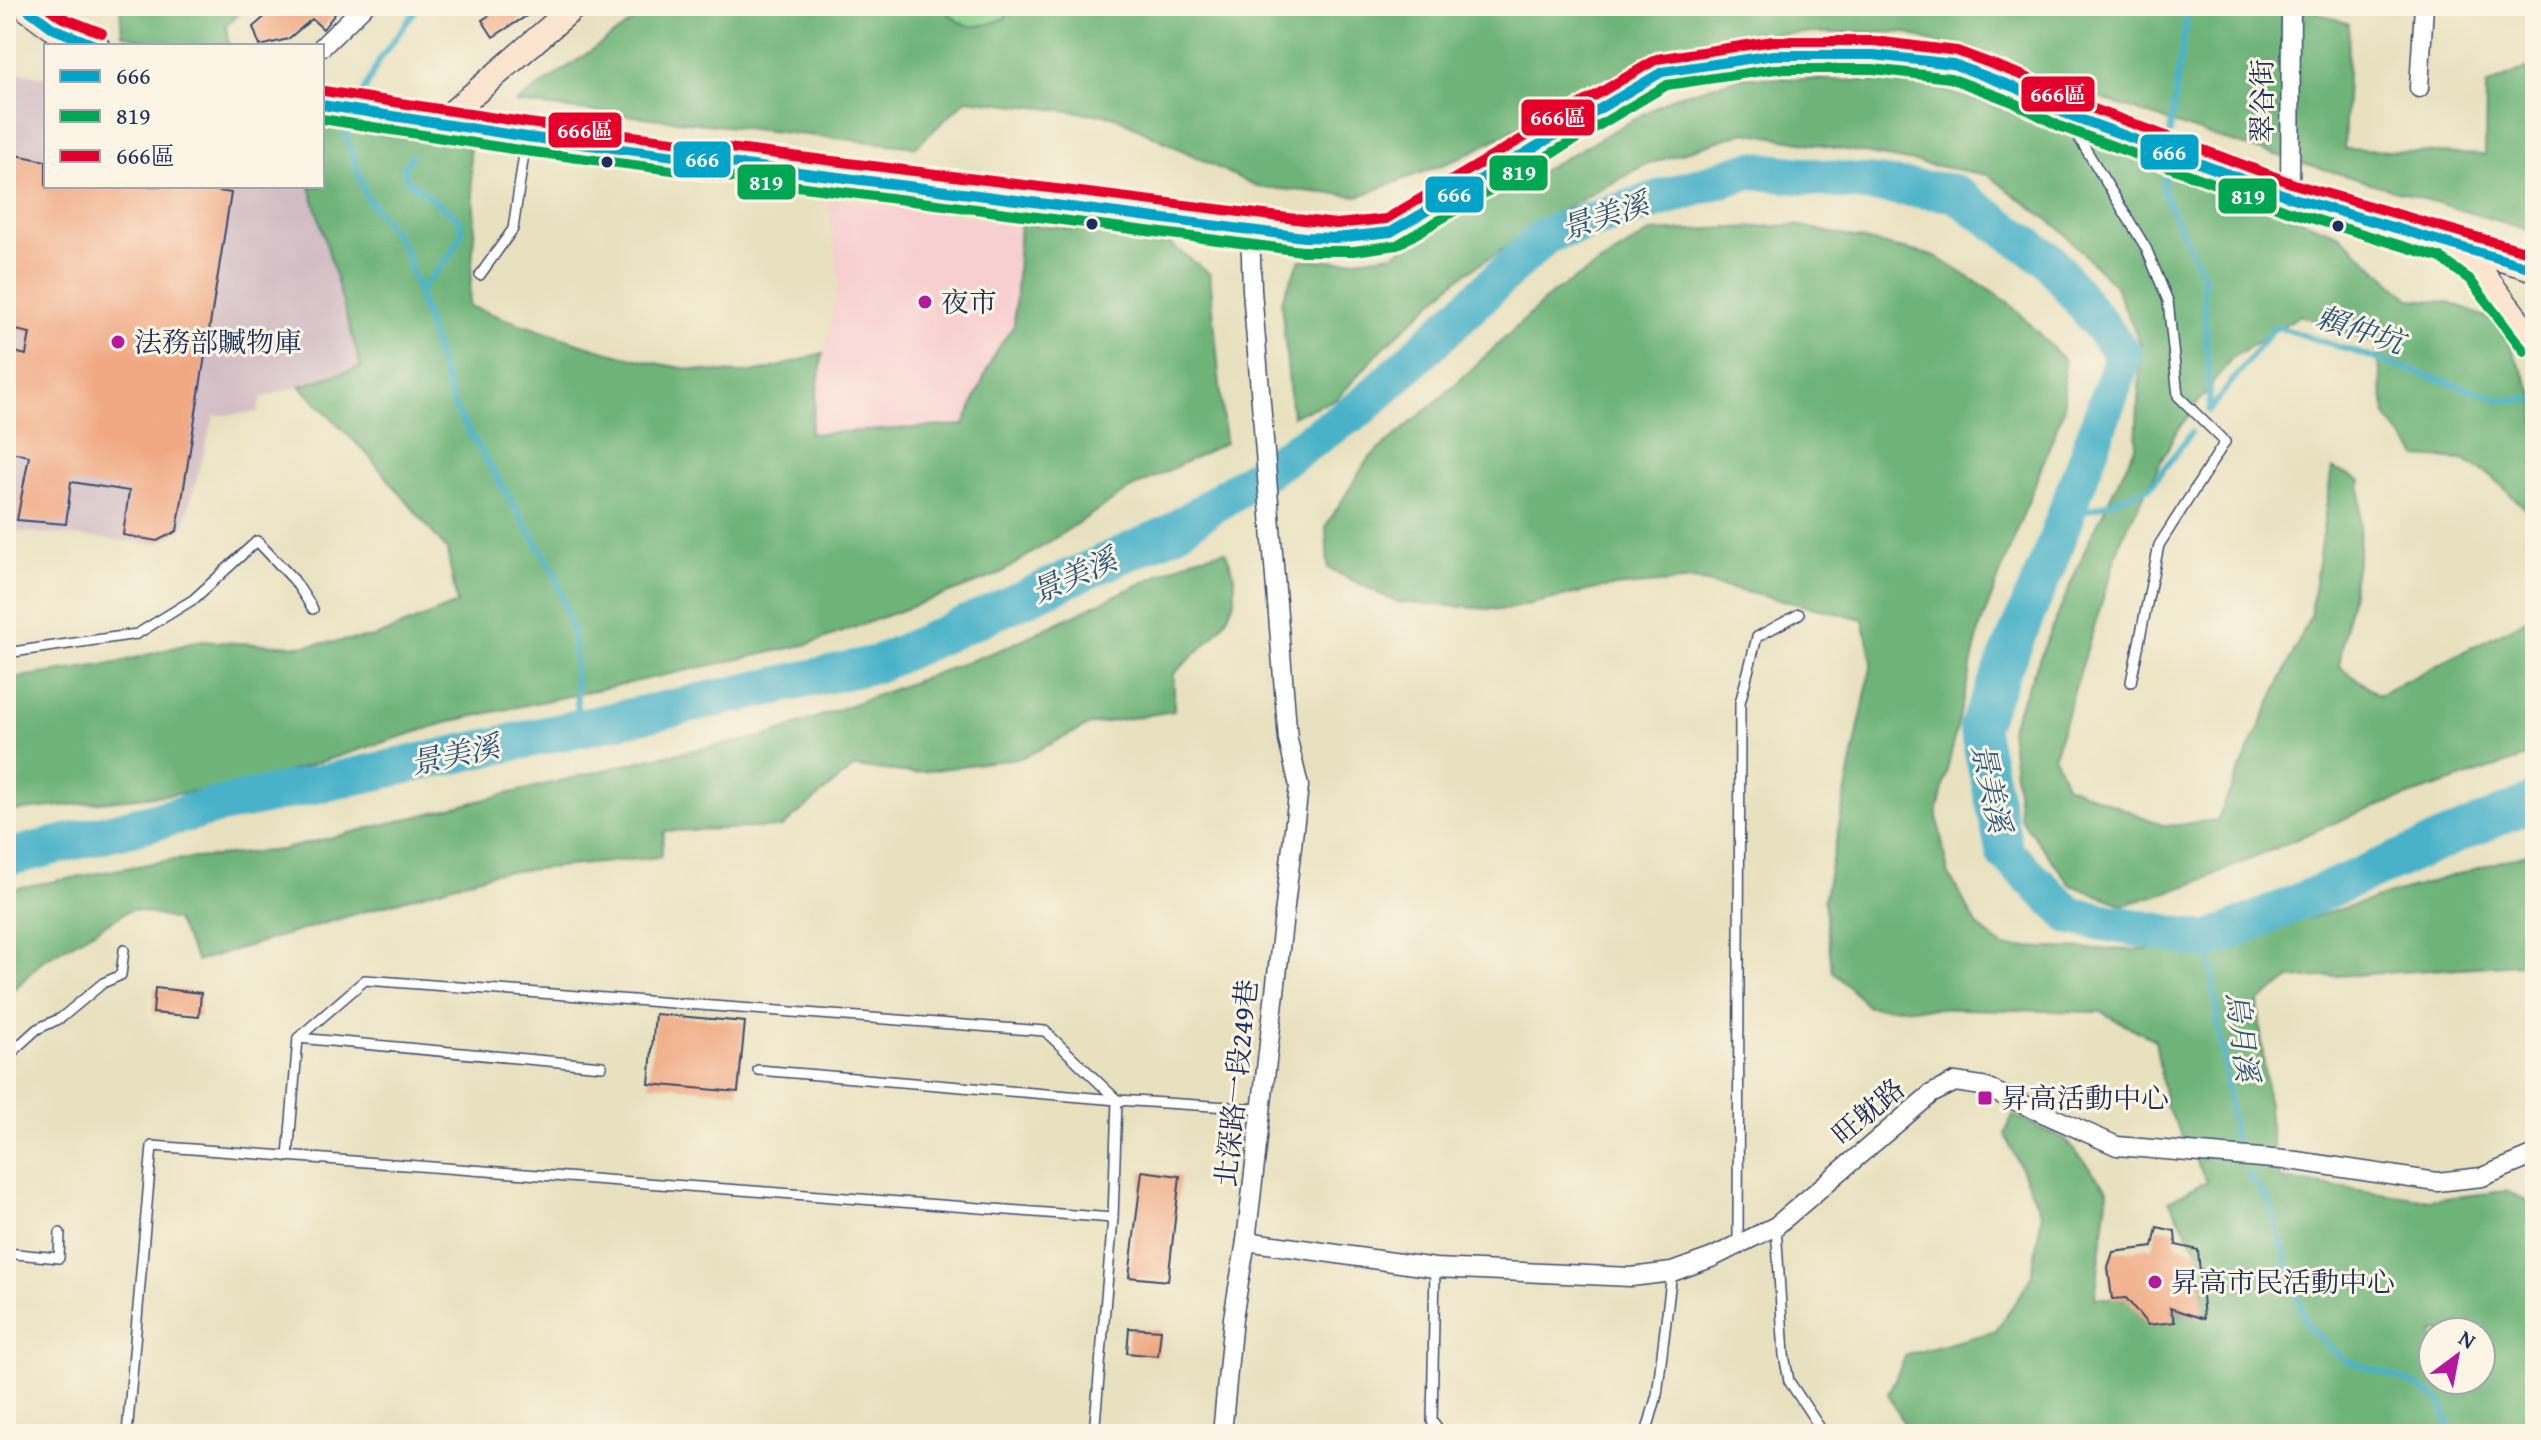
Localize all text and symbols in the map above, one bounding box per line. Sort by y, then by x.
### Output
legend [44,44,324,188]
text: 666 [116,58,151,93]
street label: 翠谷街 [2241,59,2282,143]
line badge: 666區 [2020,75,2096,113]
text: 666區 [2030,78,2086,110]
text: 819 [116,98,151,133]
line badge: 666區 [1520,98,1596,137]
text: 666區 [1530,101,1586,133]
line badge: 666區 [547,111,623,149]
text: 666區 [557,114,613,146]
line badge: 666 [2139,133,2200,171]
text: 666 [2152,136,2186,168]
text: 666區 [116,138,175,173]
line badge: 666 [672,140,732,179]
text: 666 [685,143,719,175]
unlabelled marker [599,154,615,170]
line badge: 819 [1488,154,1549,192]
text: 819 [1502,156,1536,188]
line badge: 819 [736,163,797,201]
text: 819 [749,166,783,198]
line badge: 666 [1424,175,1485,214]
line badge: 819 [2217,177,2278,215]
text: 666 [1437,178,1471,210]
water label: 景美溪 [1555,179,1657,250]
text: 819 [2231,180,2265,212]
unlabelled marker [1084,216,1100,232]
unlabelled marker [2330,218,2346,234]
place label: 夜市 [941,281,997,322]
marker: 夜市 [916,293,934,311]
water label: 賴仲坑 [2311,294,2414,365]
place label: 法務部贓物庫 [134,321,302,362]
marker: 法務部贓物庫 [109,333,127,351]
water label: 景美溪 [1024,535,1126,613]
water label: 景美溪 [406,723,506,785]
water label: 景美溪 [1961,739,2023,839]
street label: 北深路一段249巷 [1204,977,1267,1189]
water label: 烏月溪 [2216,990,2271,1087]
street label: 旺躭路 [1822,1068,1913,1153]
place label: 昇高活動中心 [2001,1077,2169,1118]
marker: 昇高活動中心 [1976,1089,1994,1107]
place label: 昇高市民活動中心 [2171,1261,2395,1302]
marker: 昇高市民活動中心 [2146,1273,2164,1291]
north arrow [2417,1316,2497,1396]
text: N [2453,1322,2483,1357]

